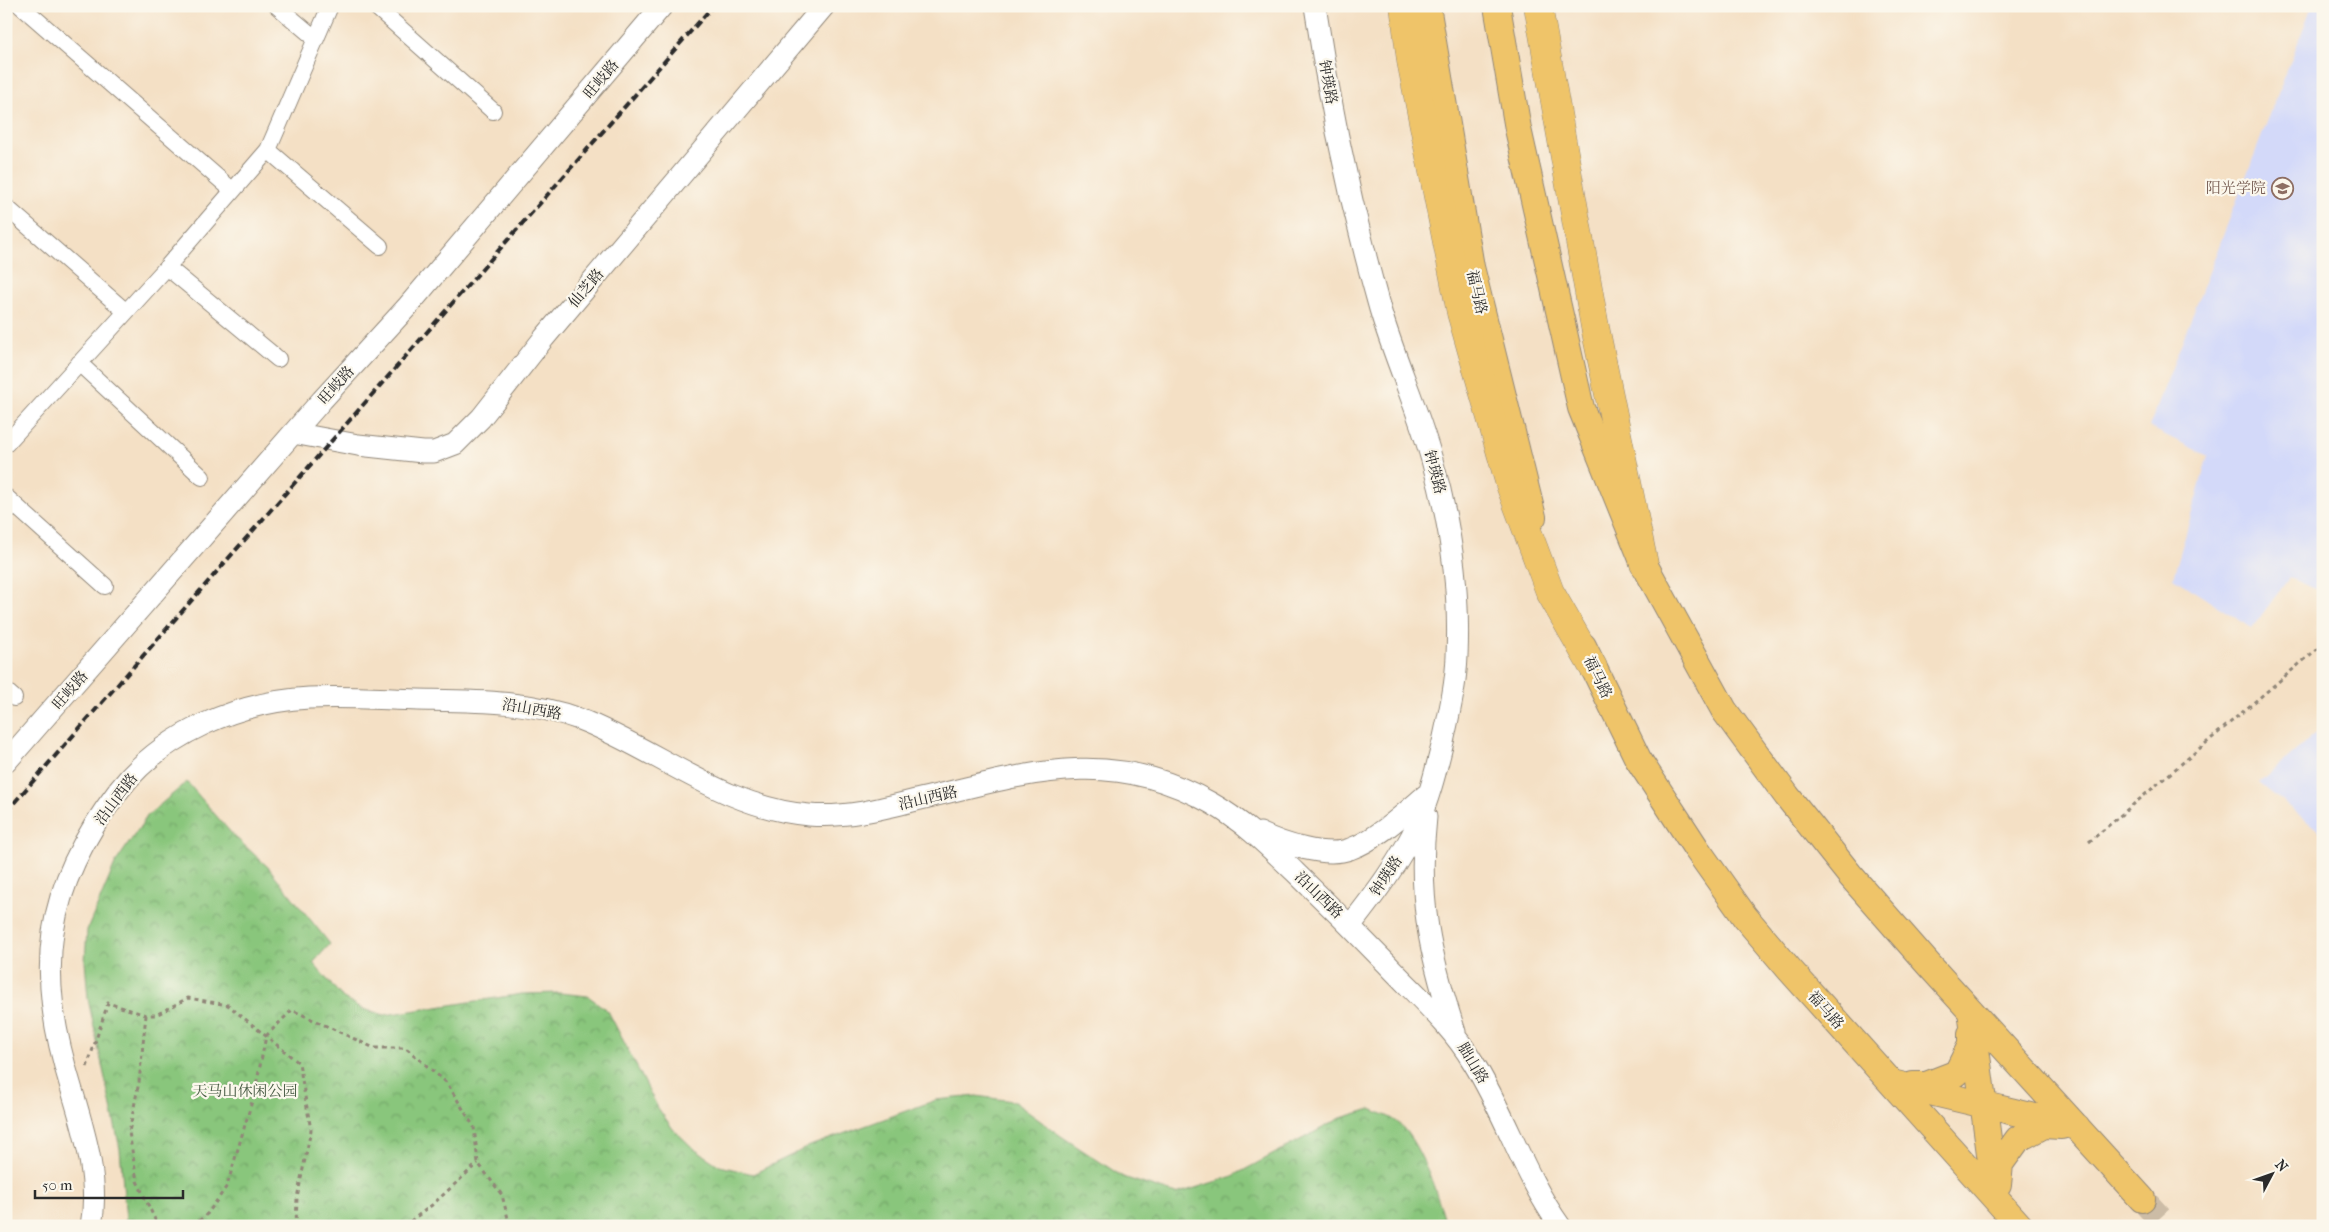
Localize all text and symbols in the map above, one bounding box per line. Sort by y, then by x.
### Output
street label: 旺岐路 [580,56,622,102]
street label: 钟瑛路 [1315,58,1341,106]
school or university icon: 阳光学院 [2270,176,2294,200]
place label: 阳光学院 [2206,179,2266,197]
street label: 仙芝路 [565,265,607,311]
street label: 福马路 [1463,268,1491,316]
street label: 旺岐路 [314,362,358,408]
street label: 钟瑛路 [1420,448,1450,496]
street label: 福马路 [1580,653,1616,701]
street label: 旺岐路 [48,667,92,713]
street label: 沿山西路 [501,695,563,723]
street label: 沿山西路 [91,770,141,828]
street label: 沿山西路 [897,782,959,814]
street label: 钟瑛路 [1366,852,1406,900]
street label: 沿山西路 [1291,868,1347,922]
street label: 福马路 [1804,987,1848,1033]
street label: 胐山路 [1454,1039,1492,1087]
park label: 天马山休闲公园 [192,1082,298,1100]
north arrow [2246,1150,2296,1200]
text: N [2272,1156,2292,1176]
scale bar [35,1167,182,1199]
text: 50 m [42,1176,73,1194]

